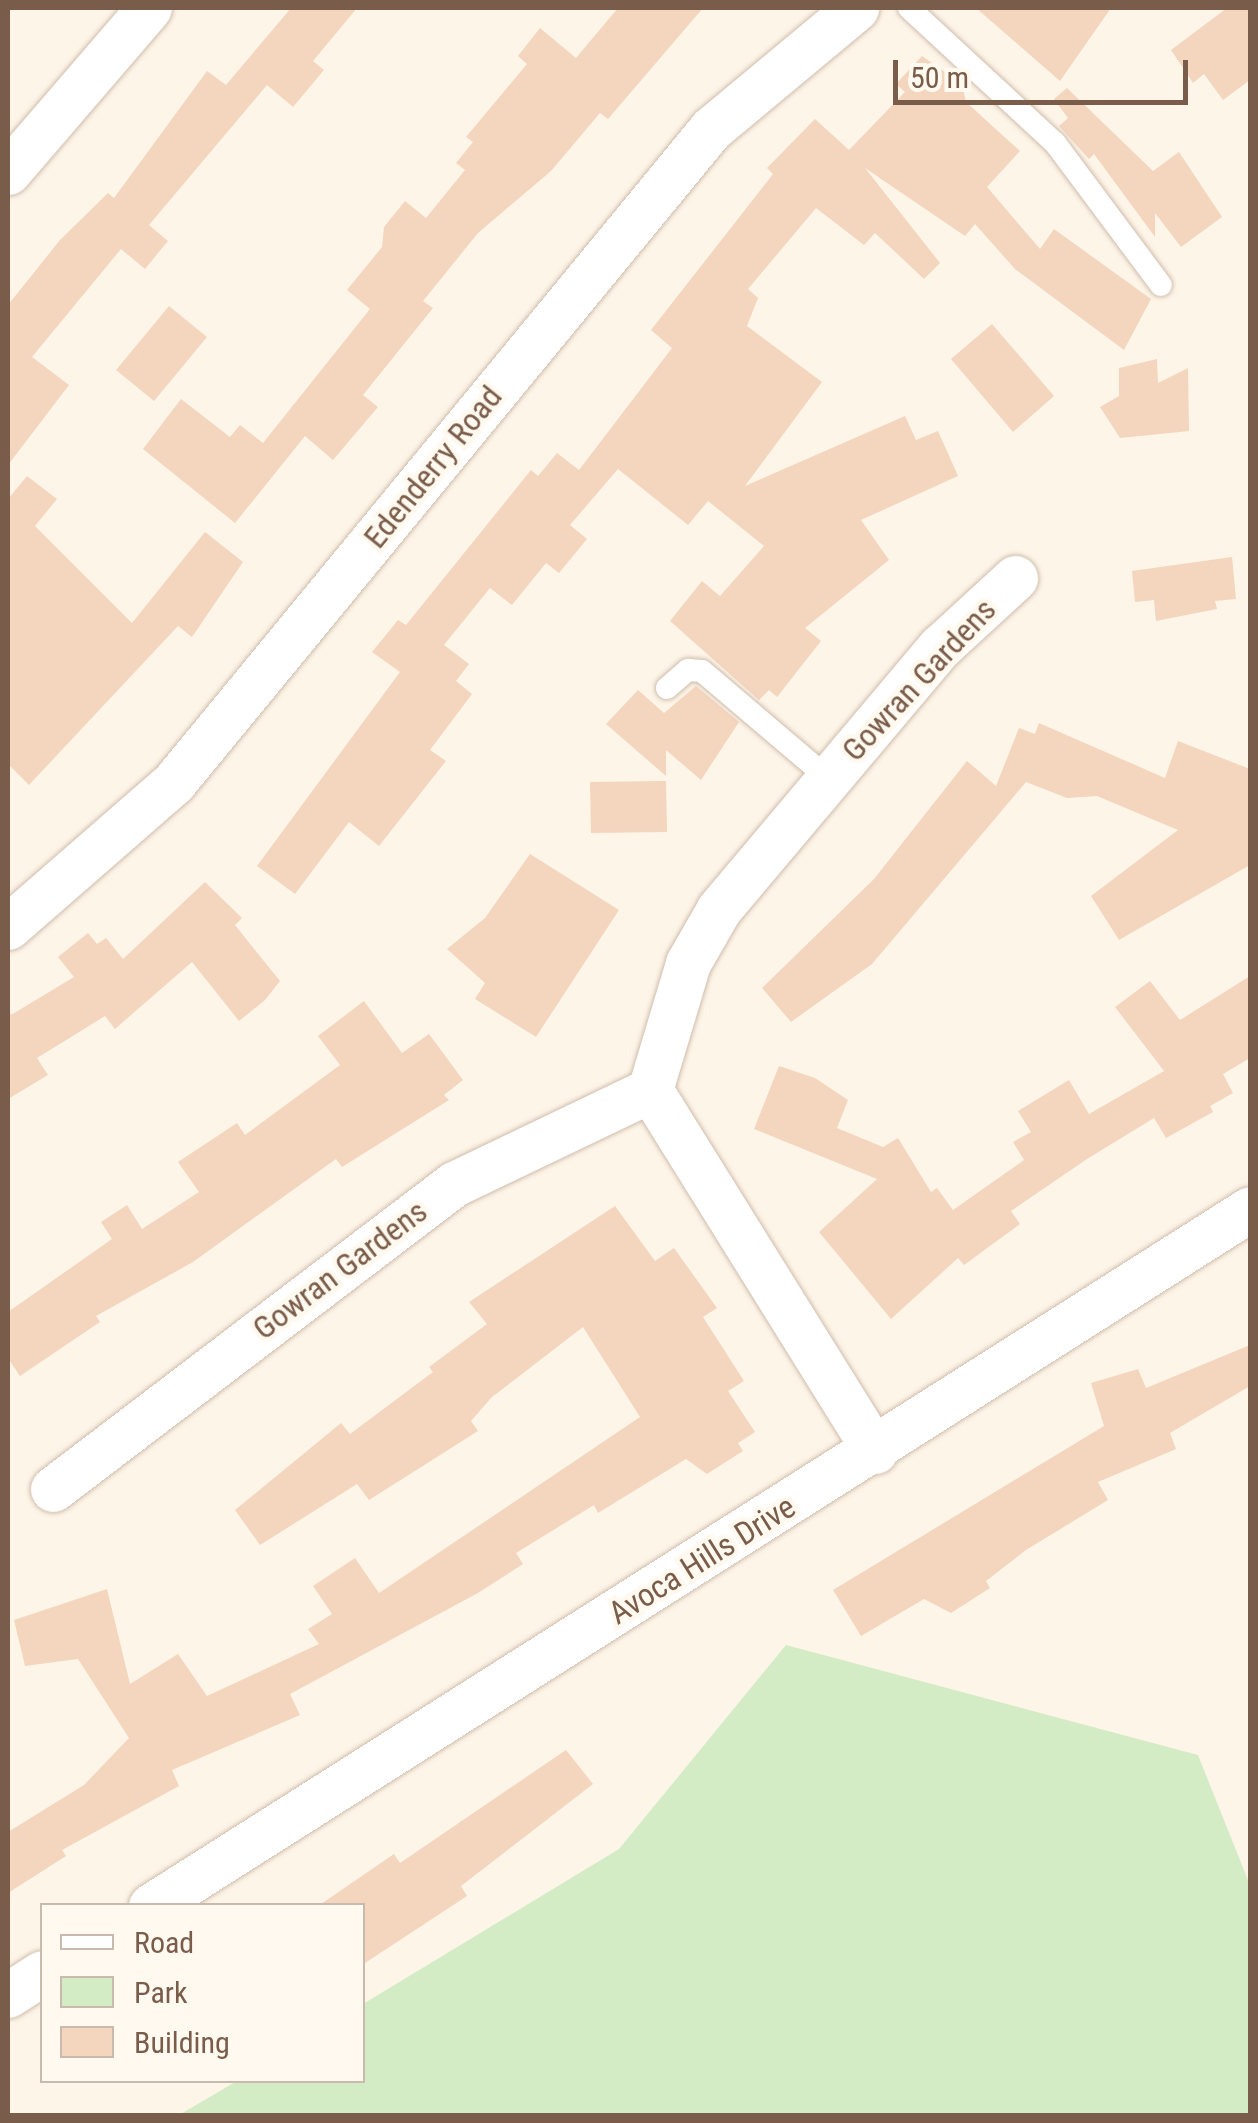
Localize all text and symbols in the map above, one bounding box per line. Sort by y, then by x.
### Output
scale bar [898,40,1193,102]
text: 50 m [910,60,969,95]
street label: Edenderry Road [356,378,510,556]
street label: Gowran Gardens [834,591,1004,769]
street label: Gowran Gardens [245,1192,435,1348]
street label: Avoca Hills Drive [602,1487,802,1633]
legend [40,1903,365,2083]
text: Road [134,1925,194,1960]
text: Park [134,1975,188,2010]
text: Building [134,2025,230,2060]

